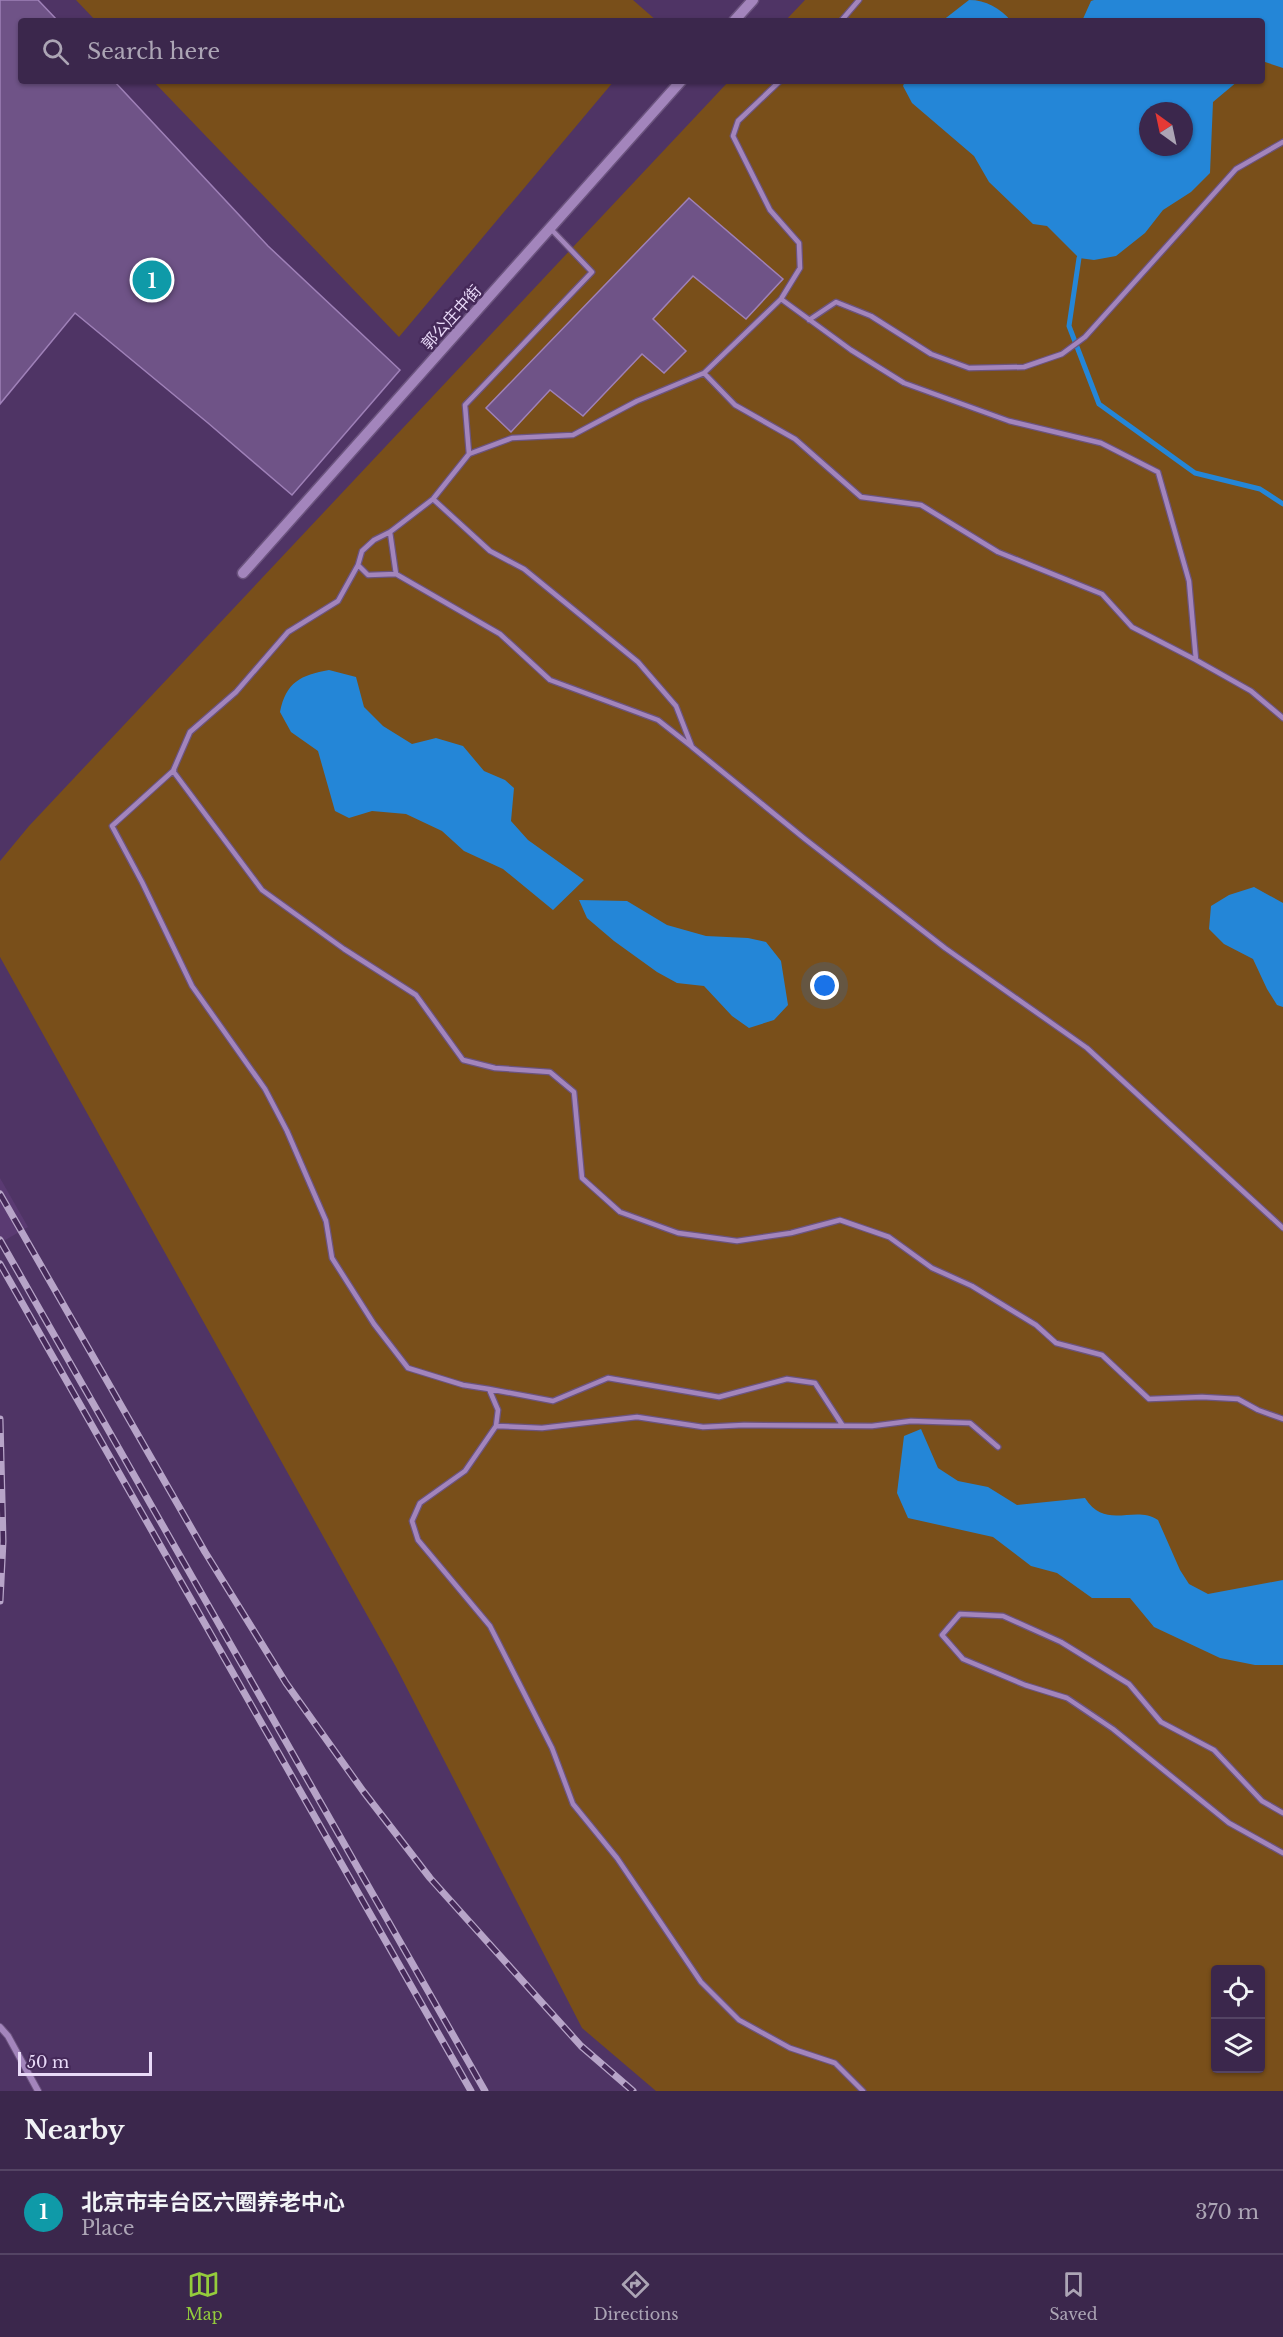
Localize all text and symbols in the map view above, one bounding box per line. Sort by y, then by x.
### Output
search box [18,18,1265,84]
icon: search [39,35,72,68]
text: Search here [87,38,220,65]
north arrow [1139,102,1193,156]
pin: 1 [132,258,172,302]
street label: 郭公庄中街 [417,281,485,353]
your location [810,971,839,1000]
map controls [1211,1965,1265,2073]
button: locate [1211,1965,1265,2019]
button: layers [1211,2019,1265,2073]
scale bar [18,2049,152,2076]
text: 50 m [27,2052,69,2072]
text: Nearby [24,2114,125,2146]
text: 北京市丰台区六圈养老中心 [81,2189,345,2216]
text: 1 [39,2200,48,2224]
text: 370 m [1195,2200,1259,2224]
text: Place [81,2216,135,2240]
tab: Map [185,2268,223,2324]
tab: Directions [593,2268,678,2324]
tab: Saved [1049,2268,1098,2324]

